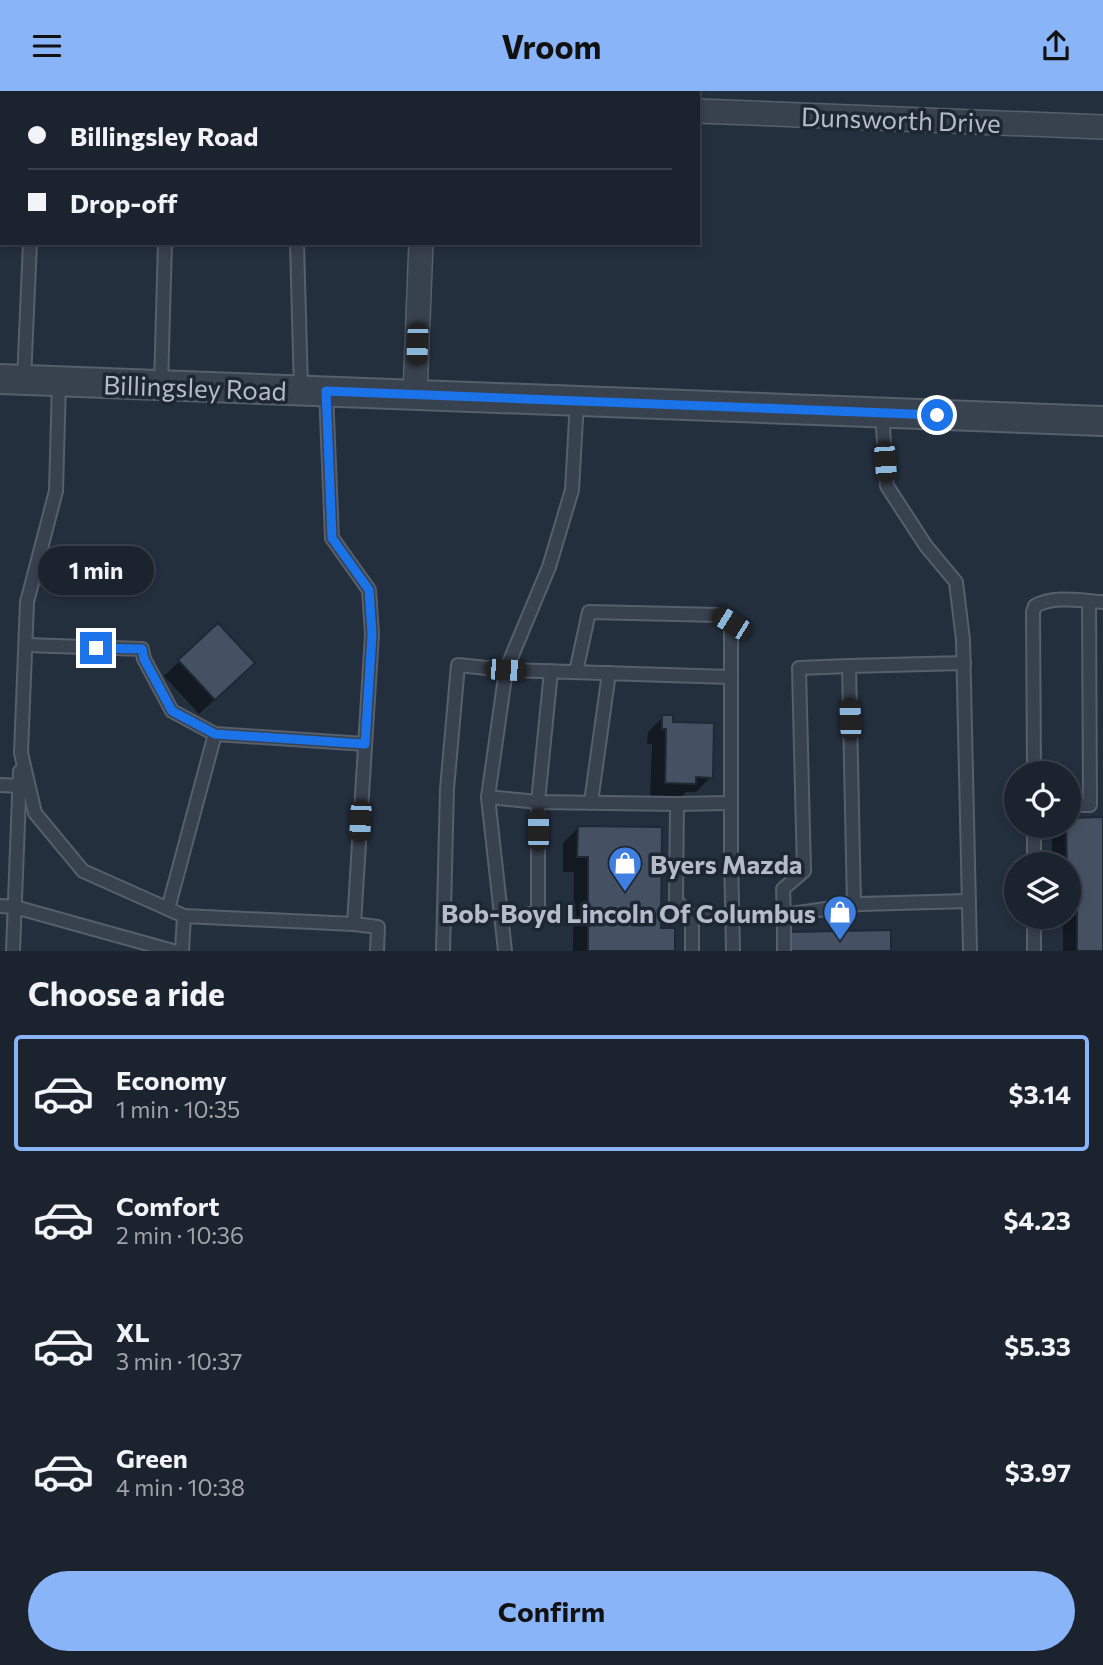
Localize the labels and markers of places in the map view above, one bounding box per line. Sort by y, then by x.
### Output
shop icon: Byers Mazda [606,844,644,893]
place label: Byers Mazda [650,848,803,879]
shop icon: Bob-Boyd Lincoln Of Columbus [821,893,859,942]
place label: Bob-Boyd Lincoln Of Columbus [441,897,816,928]

